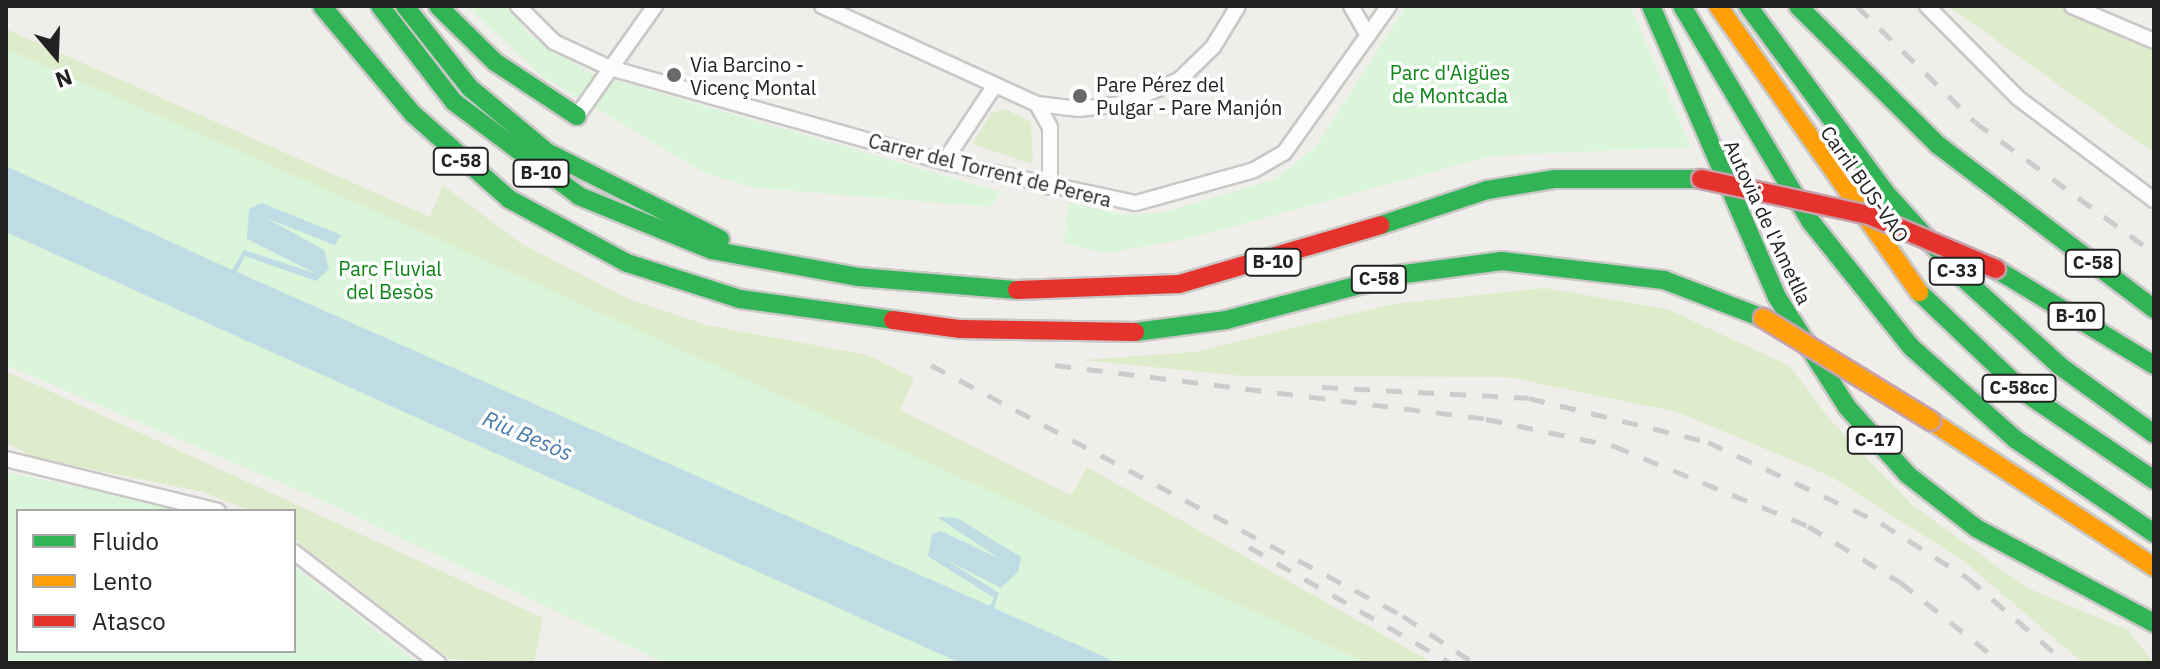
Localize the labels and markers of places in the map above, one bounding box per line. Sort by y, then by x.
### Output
place label: Via Barcino - Vicenç Montal [690,52,816,99]
marker: Via Barcino - Vicenç Montal [665,66,683,84]
place label: Pare Pérez del Pulgar - Pare Manjón [1096,72,1282,119]
marker: Pare Pérez del Pulgar - Pare Manjón [1071,87,1089,105]

